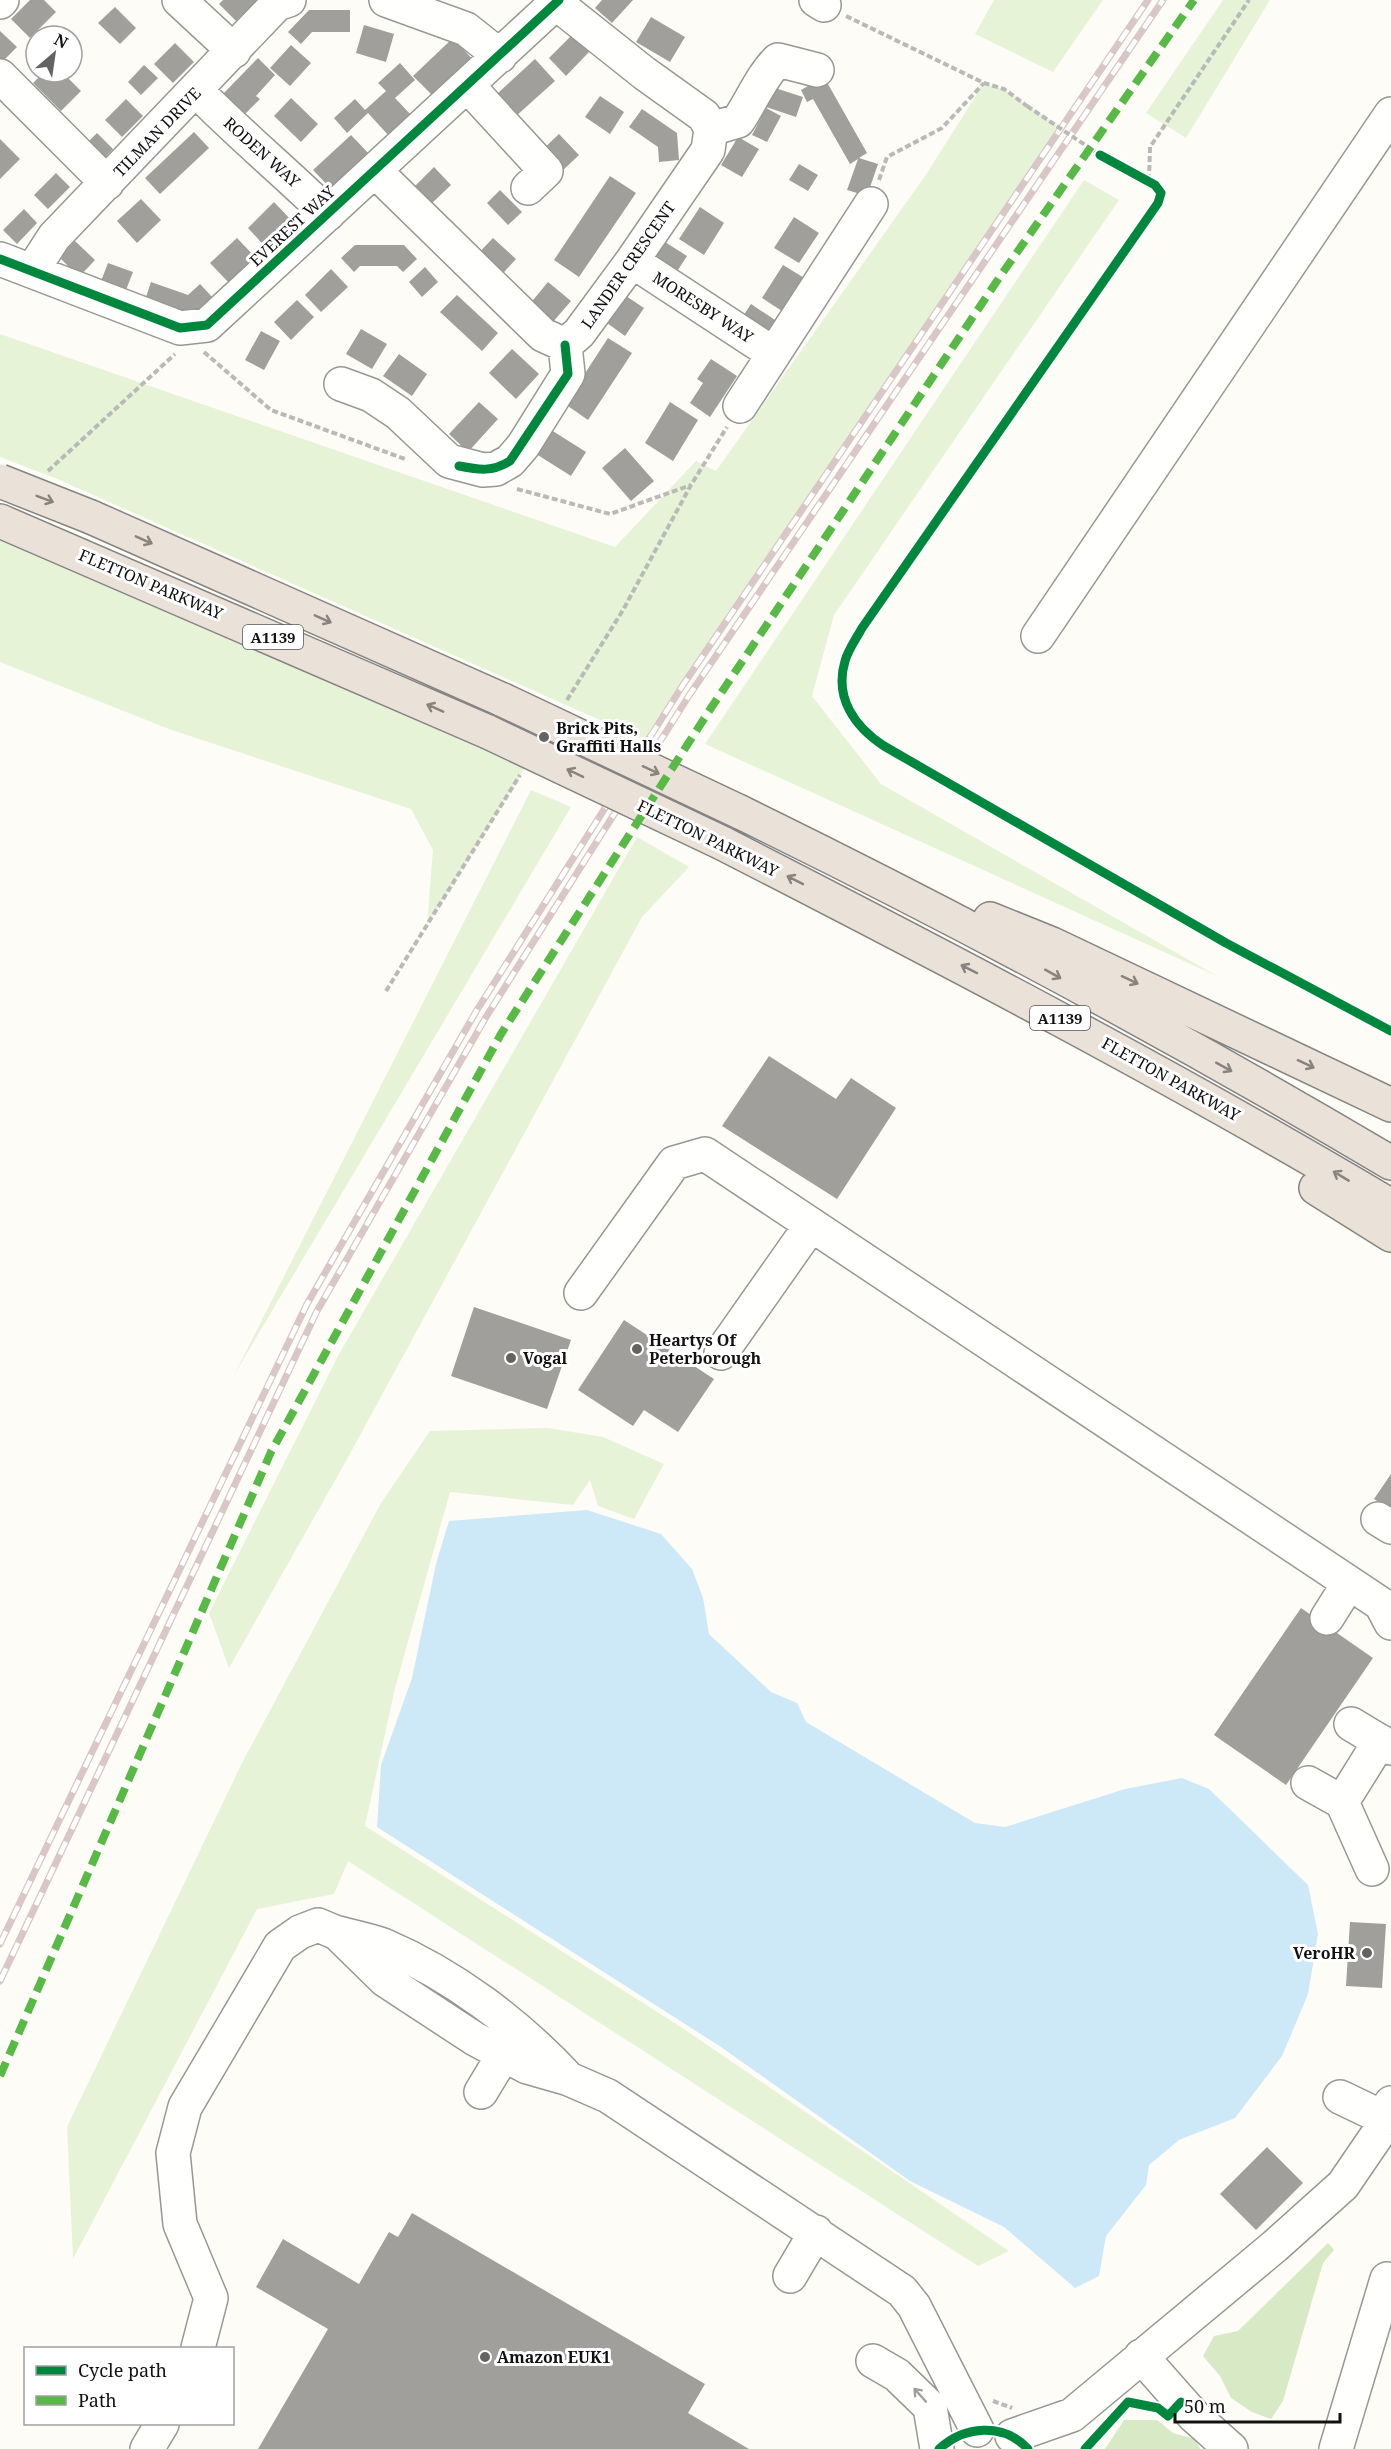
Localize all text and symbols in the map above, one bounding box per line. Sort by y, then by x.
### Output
north arrow [24,24,84,84]
text: N [50,28,72,54]
street label: TILMAN DRIVE [108,82,206,182]
street label: RODEN WAY [219,112,306,193]
street label: EVEREST WAY [245,180,340,271]
street label: LANDER CRESCENT [576,197,680,333]
street label: MORESBY WAY [648,266,758,348]
one-way arrow [35,494,54,505]
one-way arrow [134,535,153,546]
street label: FLETTON PARKWAY [76,544,227,625]
one-way arrow [313,613,331,625]
road number: A1139 [243,625,303,649]
one-way arrow [426,702,444,713]
place label: Brick Pits, Graffiti Halls [556,717,661,757]
marker: Brick Pits, Graffiti Halls [537,730,551,744]
one-way arrow [642,764,660,776]
one-way arrow [566,766,584,778]
street label: FLETTON PARKWAY [634,794,783,882]
one-way arrow [786,874,804,886]
one-way arrow [960,963,978,974]
one-way arrow [1044,968,1061,980]
one-way arrow [1120,975,1138,987]
road number: A1139 [1030,1006,1090,1030]
street label: FLETTON PARKWAY [1098,1032,1245,1127]
one-way arrow [1297,1058,1315,1070]
one-way arrow [1215,1062,1233,1073]
one-way arrow [1333,1170,1350,1182]
place label: Heartys Of Peterborough [649,1329,761,1369]
marker: Heartys Of Peterborough [630,1342,644,1356]
place label: Vogal [523,1347,568,1369]
marker: Vogal [504,1351,518,1365]
place label: VeroHR [1293,1942,1356,1964]
marker: VeroHR [1360,1946,1374,1960]
place label: Amazon EUK1 [497,2346,611,2368]
legend [24,2347,234,2425]
marker: Amazon EUK1 [478,2350,492,2364]
text: Cycle path [78,2358,167,2382]
scale bar [1175,2386,1340,2424]
text: Path [78,2388,117,2412]
one-way arrow [913,2388,927,2403]
text: 50 m [1184,2394,1226,2418]

